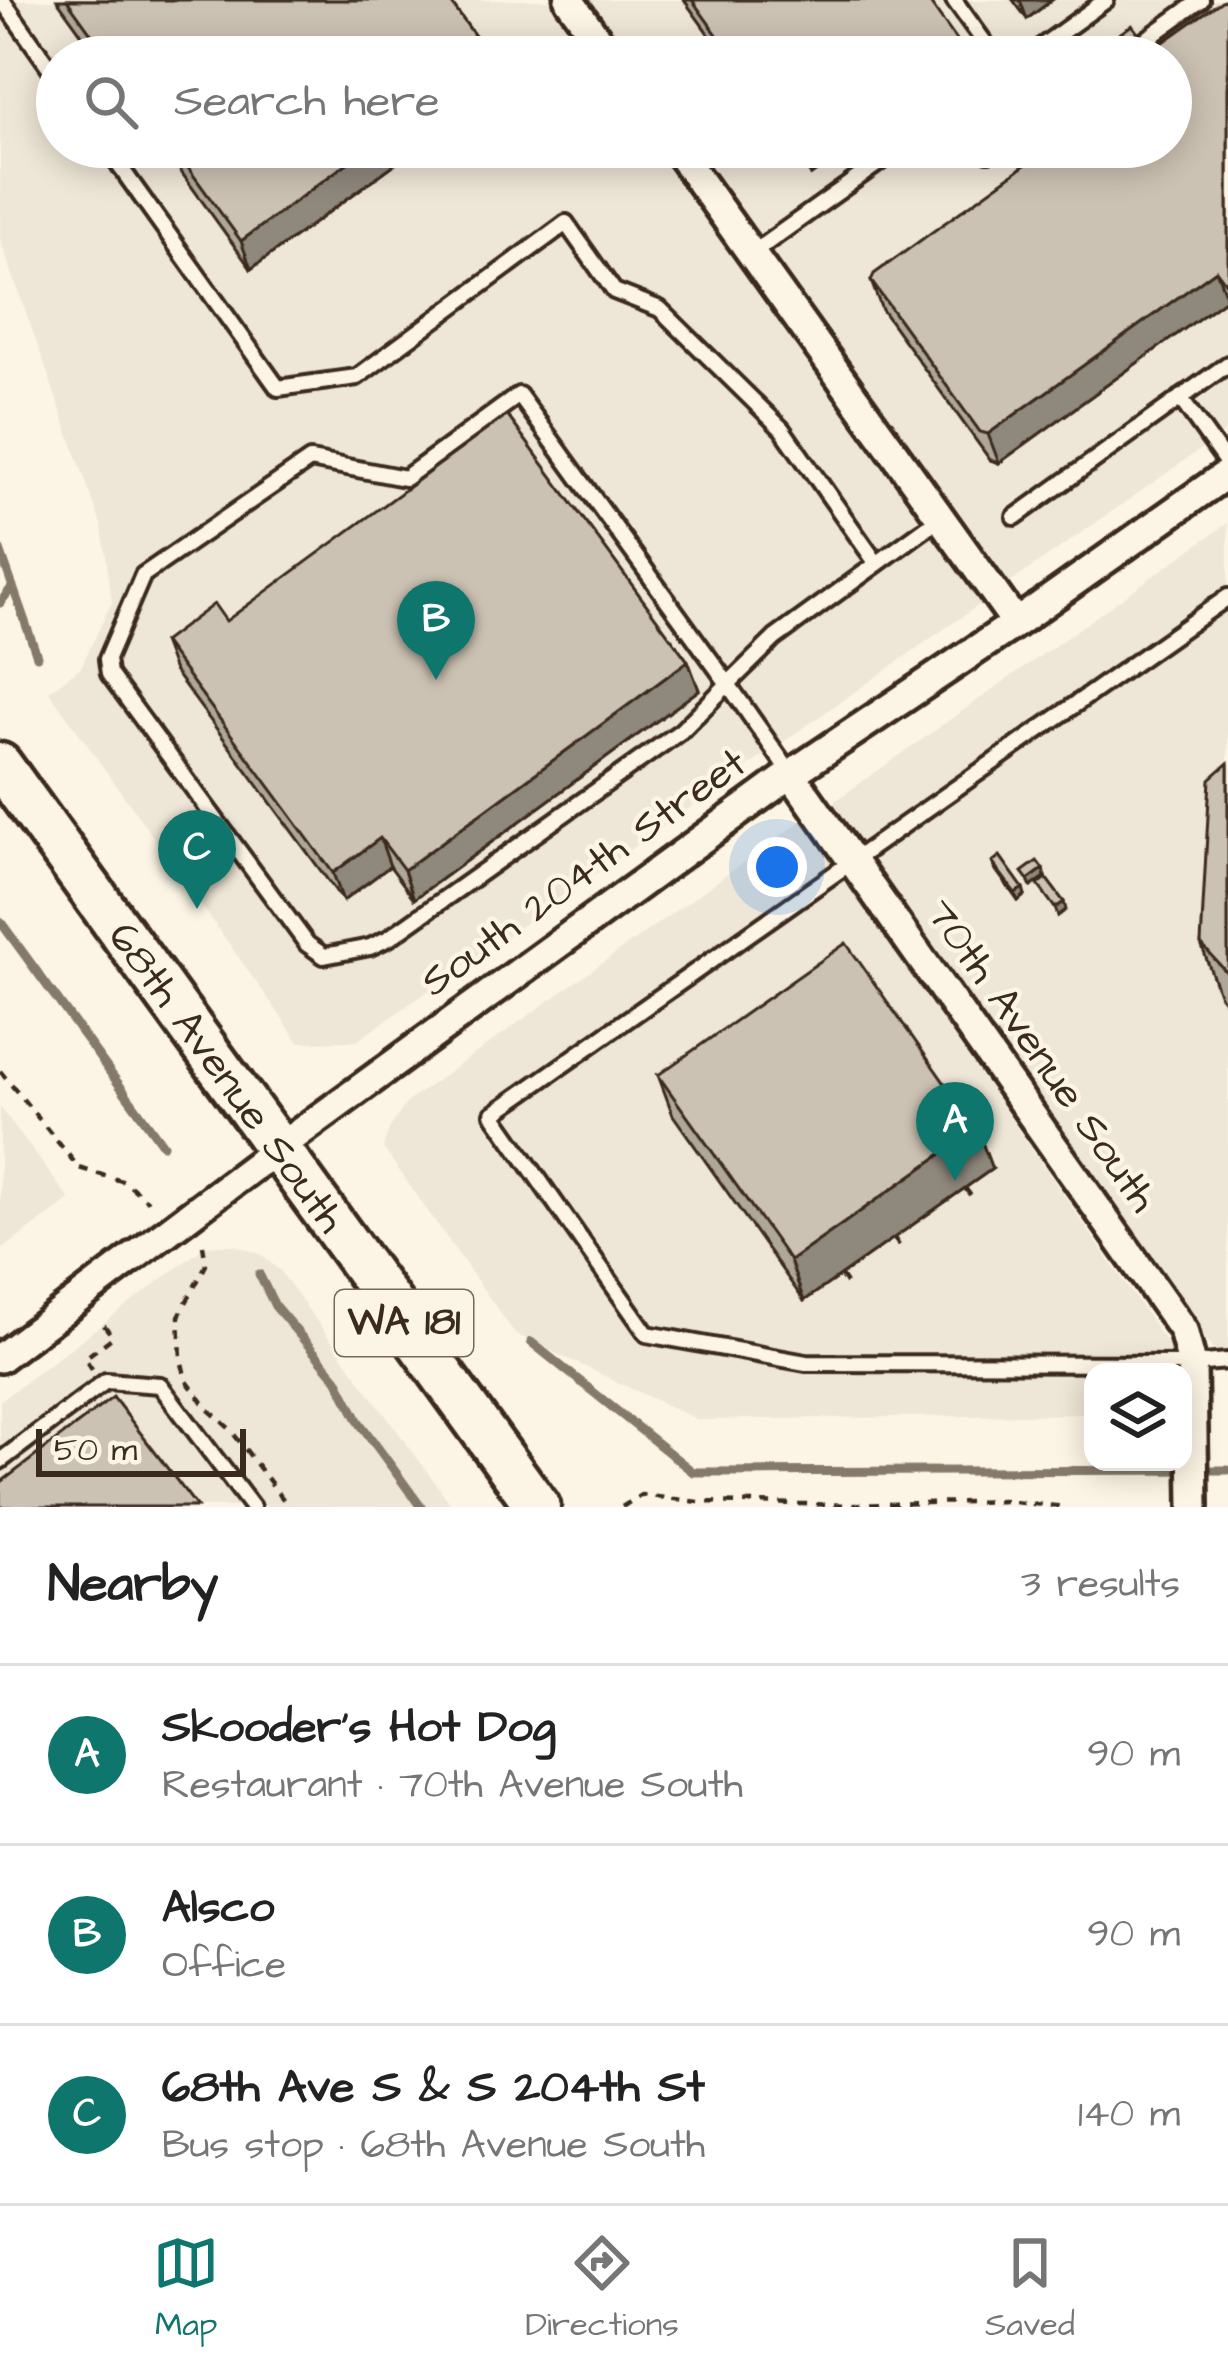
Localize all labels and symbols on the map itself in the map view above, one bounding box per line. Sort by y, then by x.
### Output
pin: B [397,581,475,680]
street label: South 204th Street [409,735,759,1011]
pin: C [158,810,236,909]
your location [747,837,807,897]
street label: 70th Avenue South [914,890,1168,1222]
street label: 68th Avenue South [93,911,359,1245]
pin: A [916,1082,994,1181]
road number: WA 181 [335,1290,473,1356]
scale bar [36,1423,246,1476]

